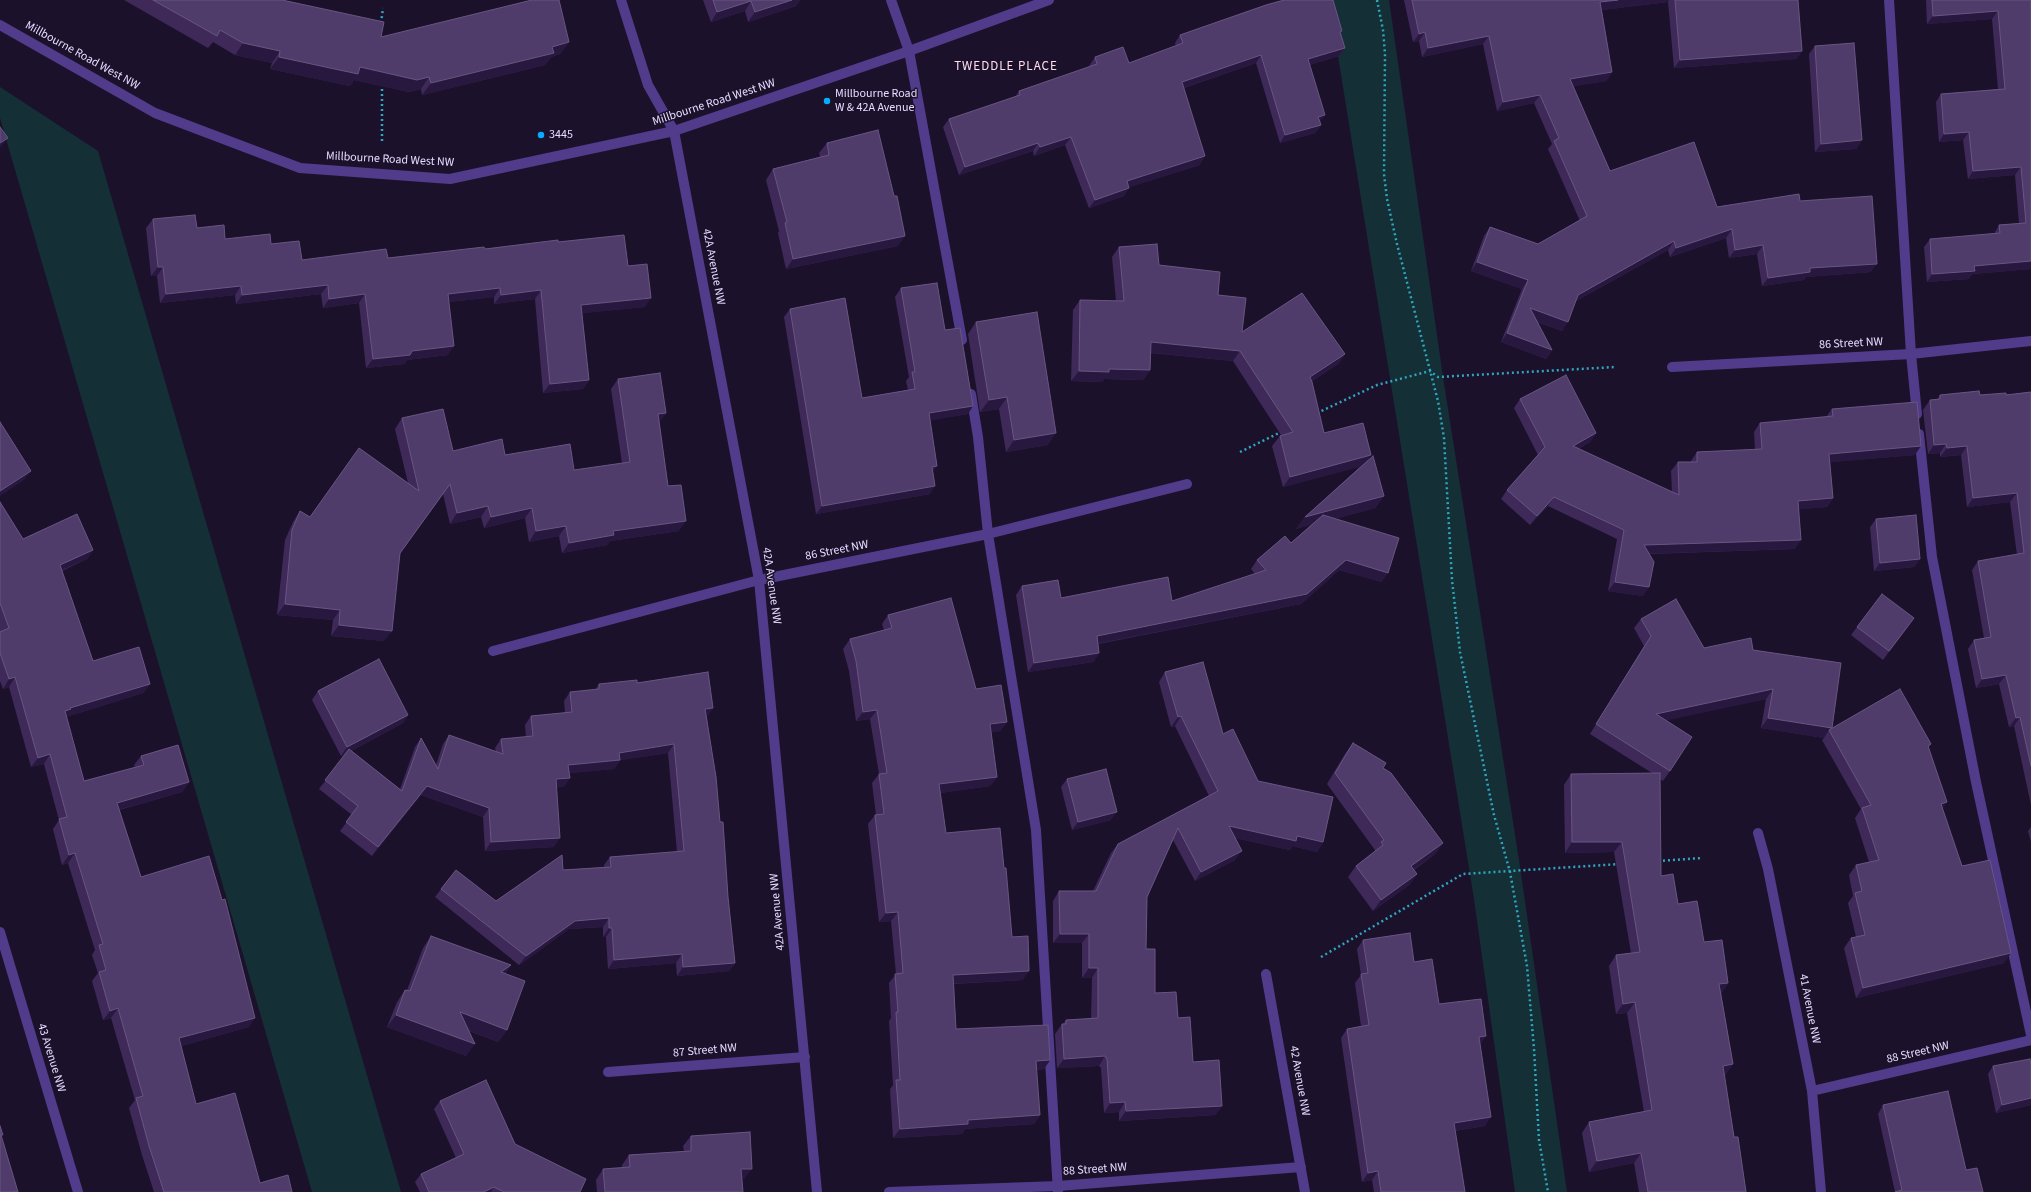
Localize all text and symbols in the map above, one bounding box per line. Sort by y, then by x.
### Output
street label: Millbourne Road West NW [22,19,142,93]
district label: TWEDDLE PLACE [954,59,1058,75]
street label: Millbourne Road West NW [651,76,777,130]
place label: Millbourne Road W & 42A Avenue [835,87,917,115]
marker: Millbourne Road W & 42A Avenue [822,96,832,106]
place label: 3445 [549,128,573,142]
marker: 3445 [536,130,546,140]
street label: Millbourne Road West NW [325,149,455,171]
street label: 42A Avenue NW [699,228,727,306]
street label: 86 Street NW [1819,335,1883,353]
street label: 86 Street NW [804,538,870,564]
street label: 42A Avenue NW [758,547,784,625]
street label: 42A Avenue NW [767,873,789,951]
street label: 41 Avenue NW [1795,973,1823,1045]
street label: 43 Avenue NW [34,1022,68,1094]
street label: 88 Street NW [1885,1039,1951,1067]
street label: 87 Street NW [673,1041,737,1061]
street label: 42 Avenue NW [1286,1045,1312,1117]
street label: 88 Street NW [1063,1161,1127,1179]

